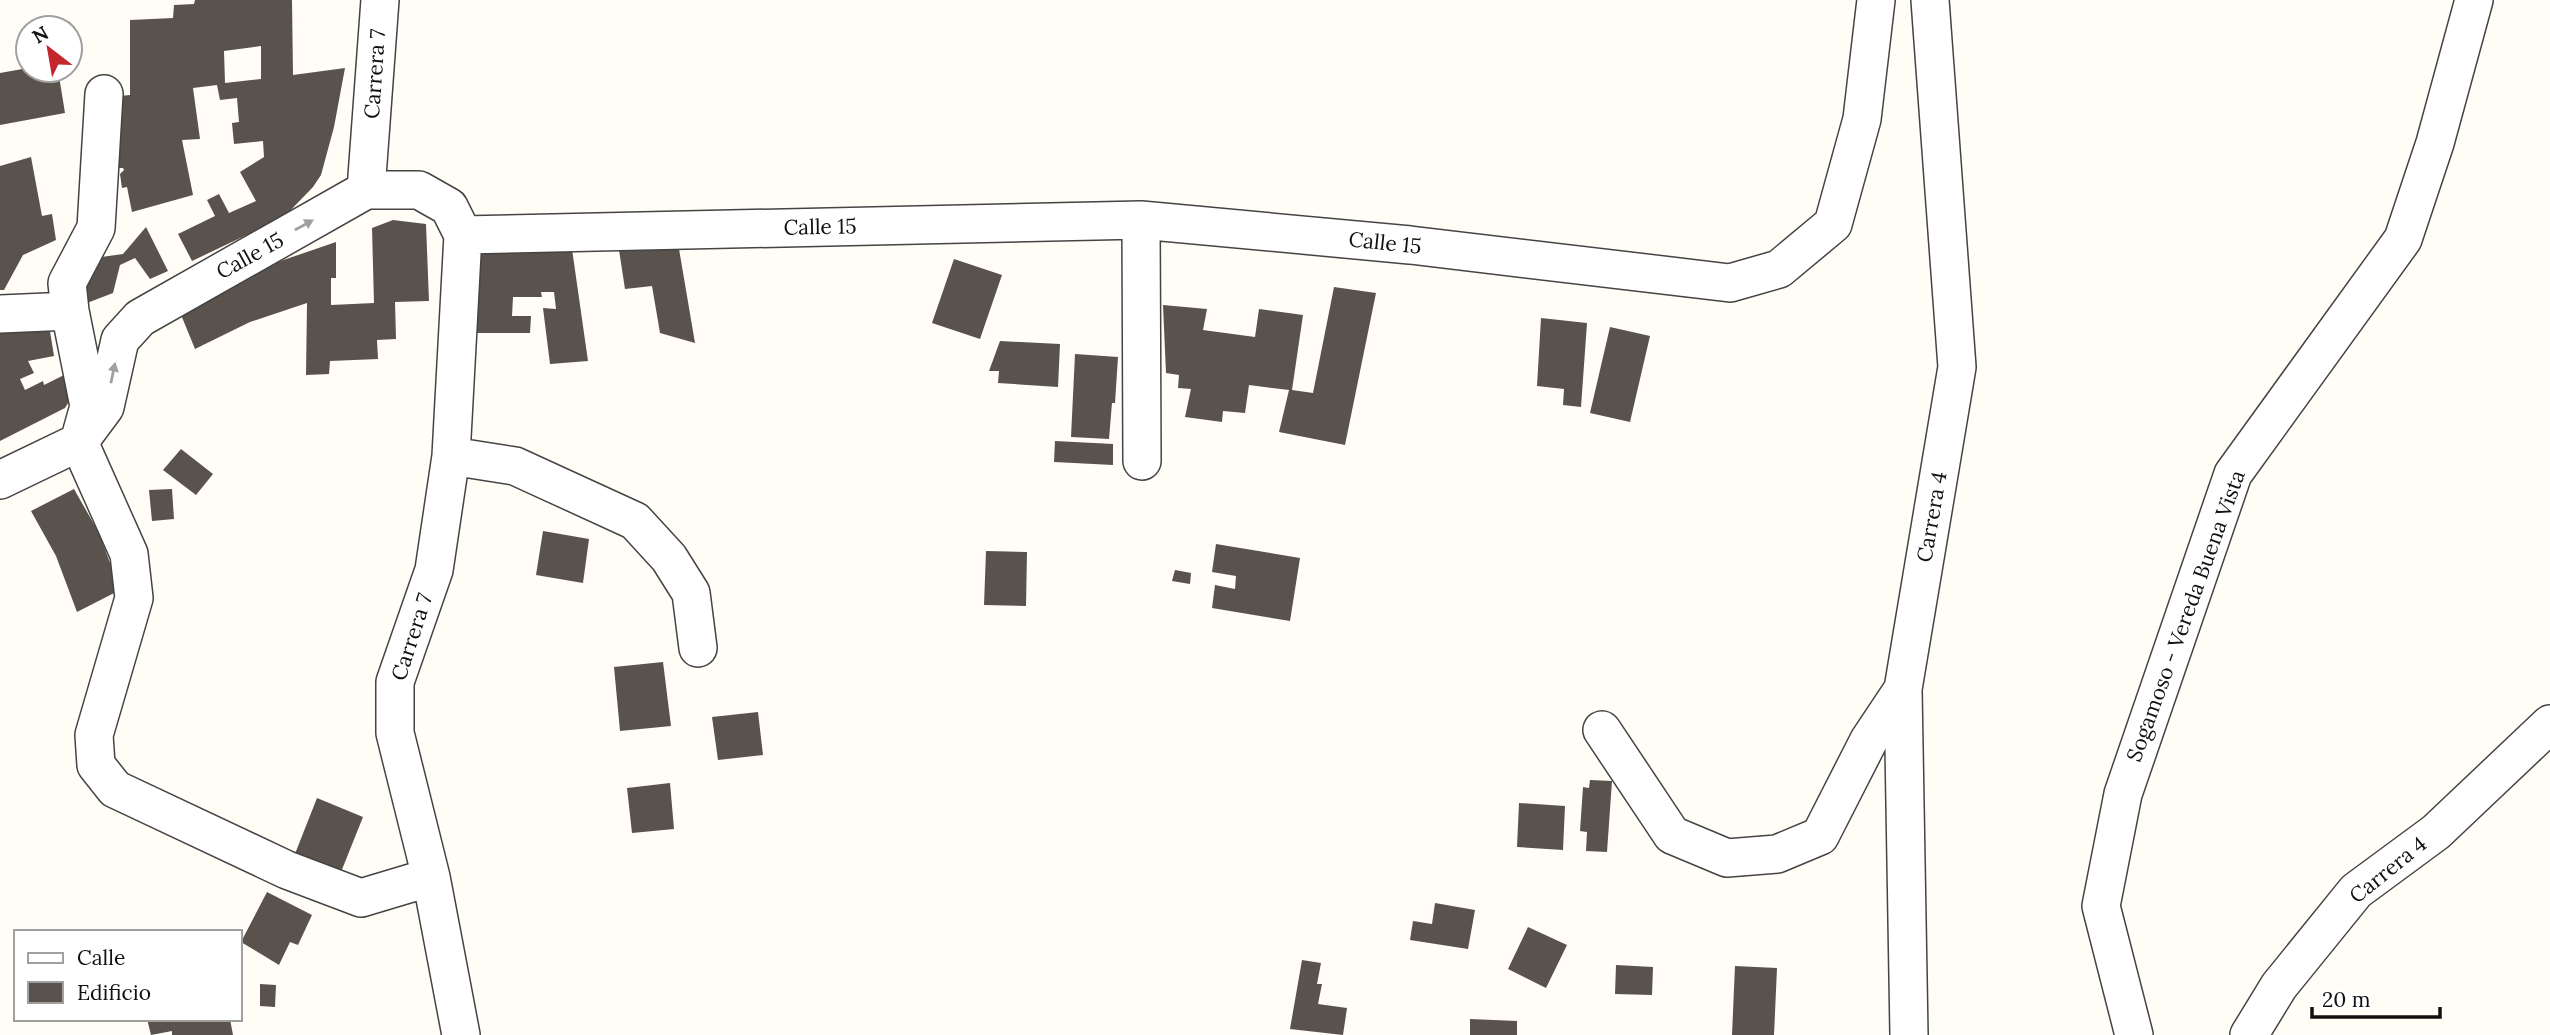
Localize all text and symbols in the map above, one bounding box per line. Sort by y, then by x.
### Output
north arrow [14,14,84,84]
text: N [28,20,53,48]
street label: Carrera 7 [358,28,391,120]
street label: Calle 15 [783,212,857,241]
one-way arrow [294,219,314,231]
street label: Calle 15 [1347,225,1423,260]
street label: Calle 15 [211,226,288,285]
one-way arrow [107,362,118,384]
street label: Sogamoso - Vereda Buena Vista [2120,466,2251,765]
street label: Carrera 4 [1910,469,1953,564]
street label: Carrera 7 [385,590,438,684]
street label: Carrera 4 [2344,830,2432,909]
legend [14,930,242,1021]
text: Calle [77,944,125,971]
scale bar [2312,976,2440,1020]
text: Edificio [77,979,151,1006]
text: 20 m [2322,986,2371,1013]

